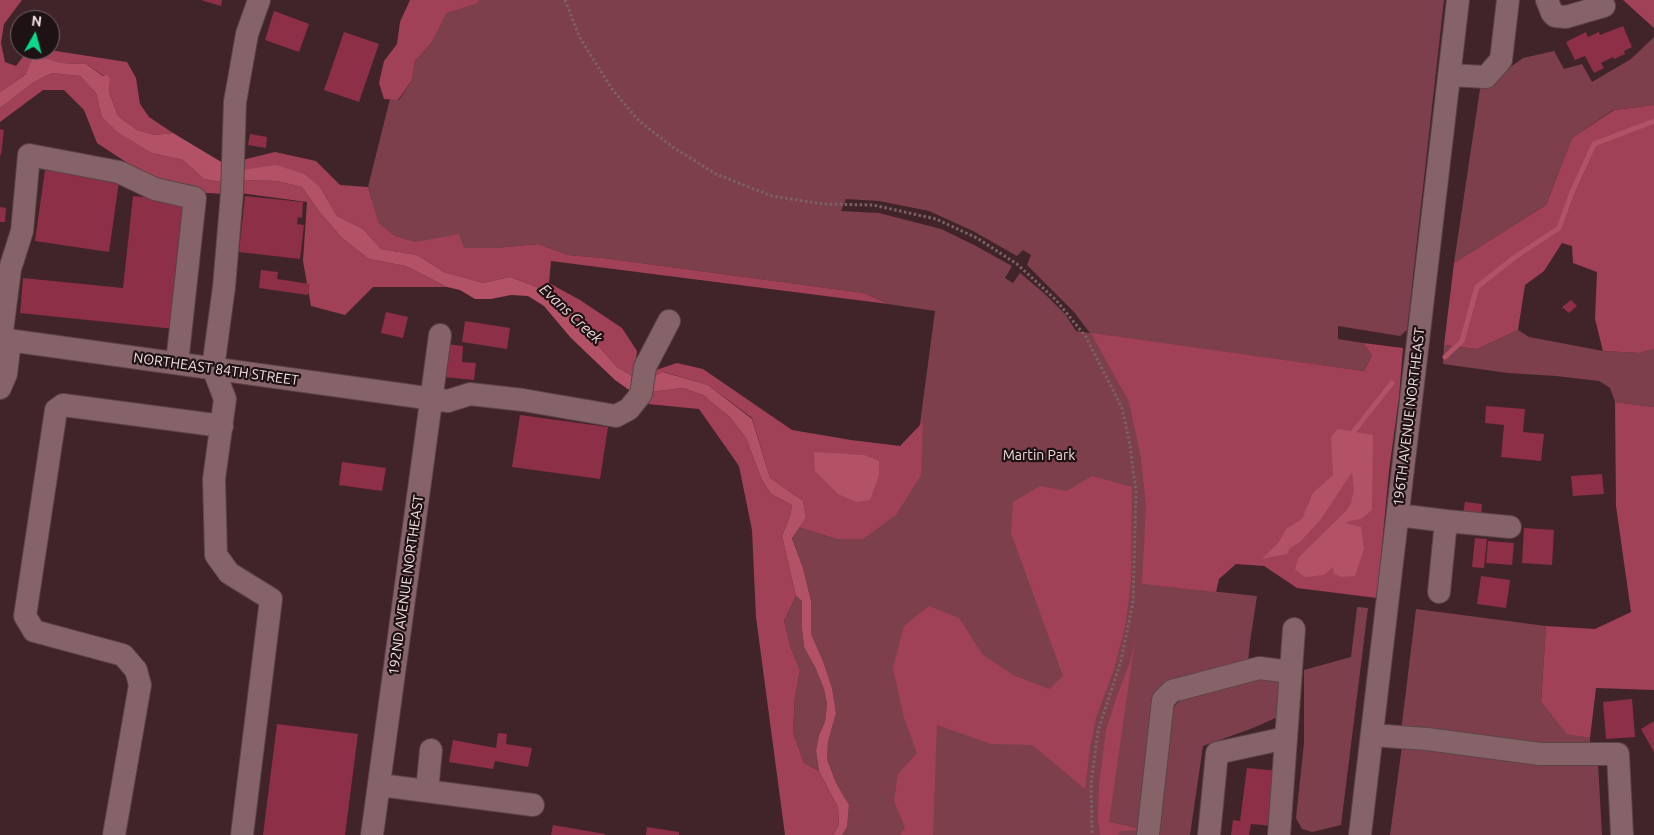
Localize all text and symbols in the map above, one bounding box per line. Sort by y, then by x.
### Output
north arrow [10,10,60,60]
text: N [31,13,43,30]
water label: Evans Creek [536,280,606,348]
street label: 196TH AVENUE NORTHEAST [1390,327,1428,507]
street label: NORTHEAST 84TH STREET [132,349,300,389]
park label: Martin Park [1003,447,1075,463]
street label: 192ND AVENUE NORTHEAST [385,494,427,676]

